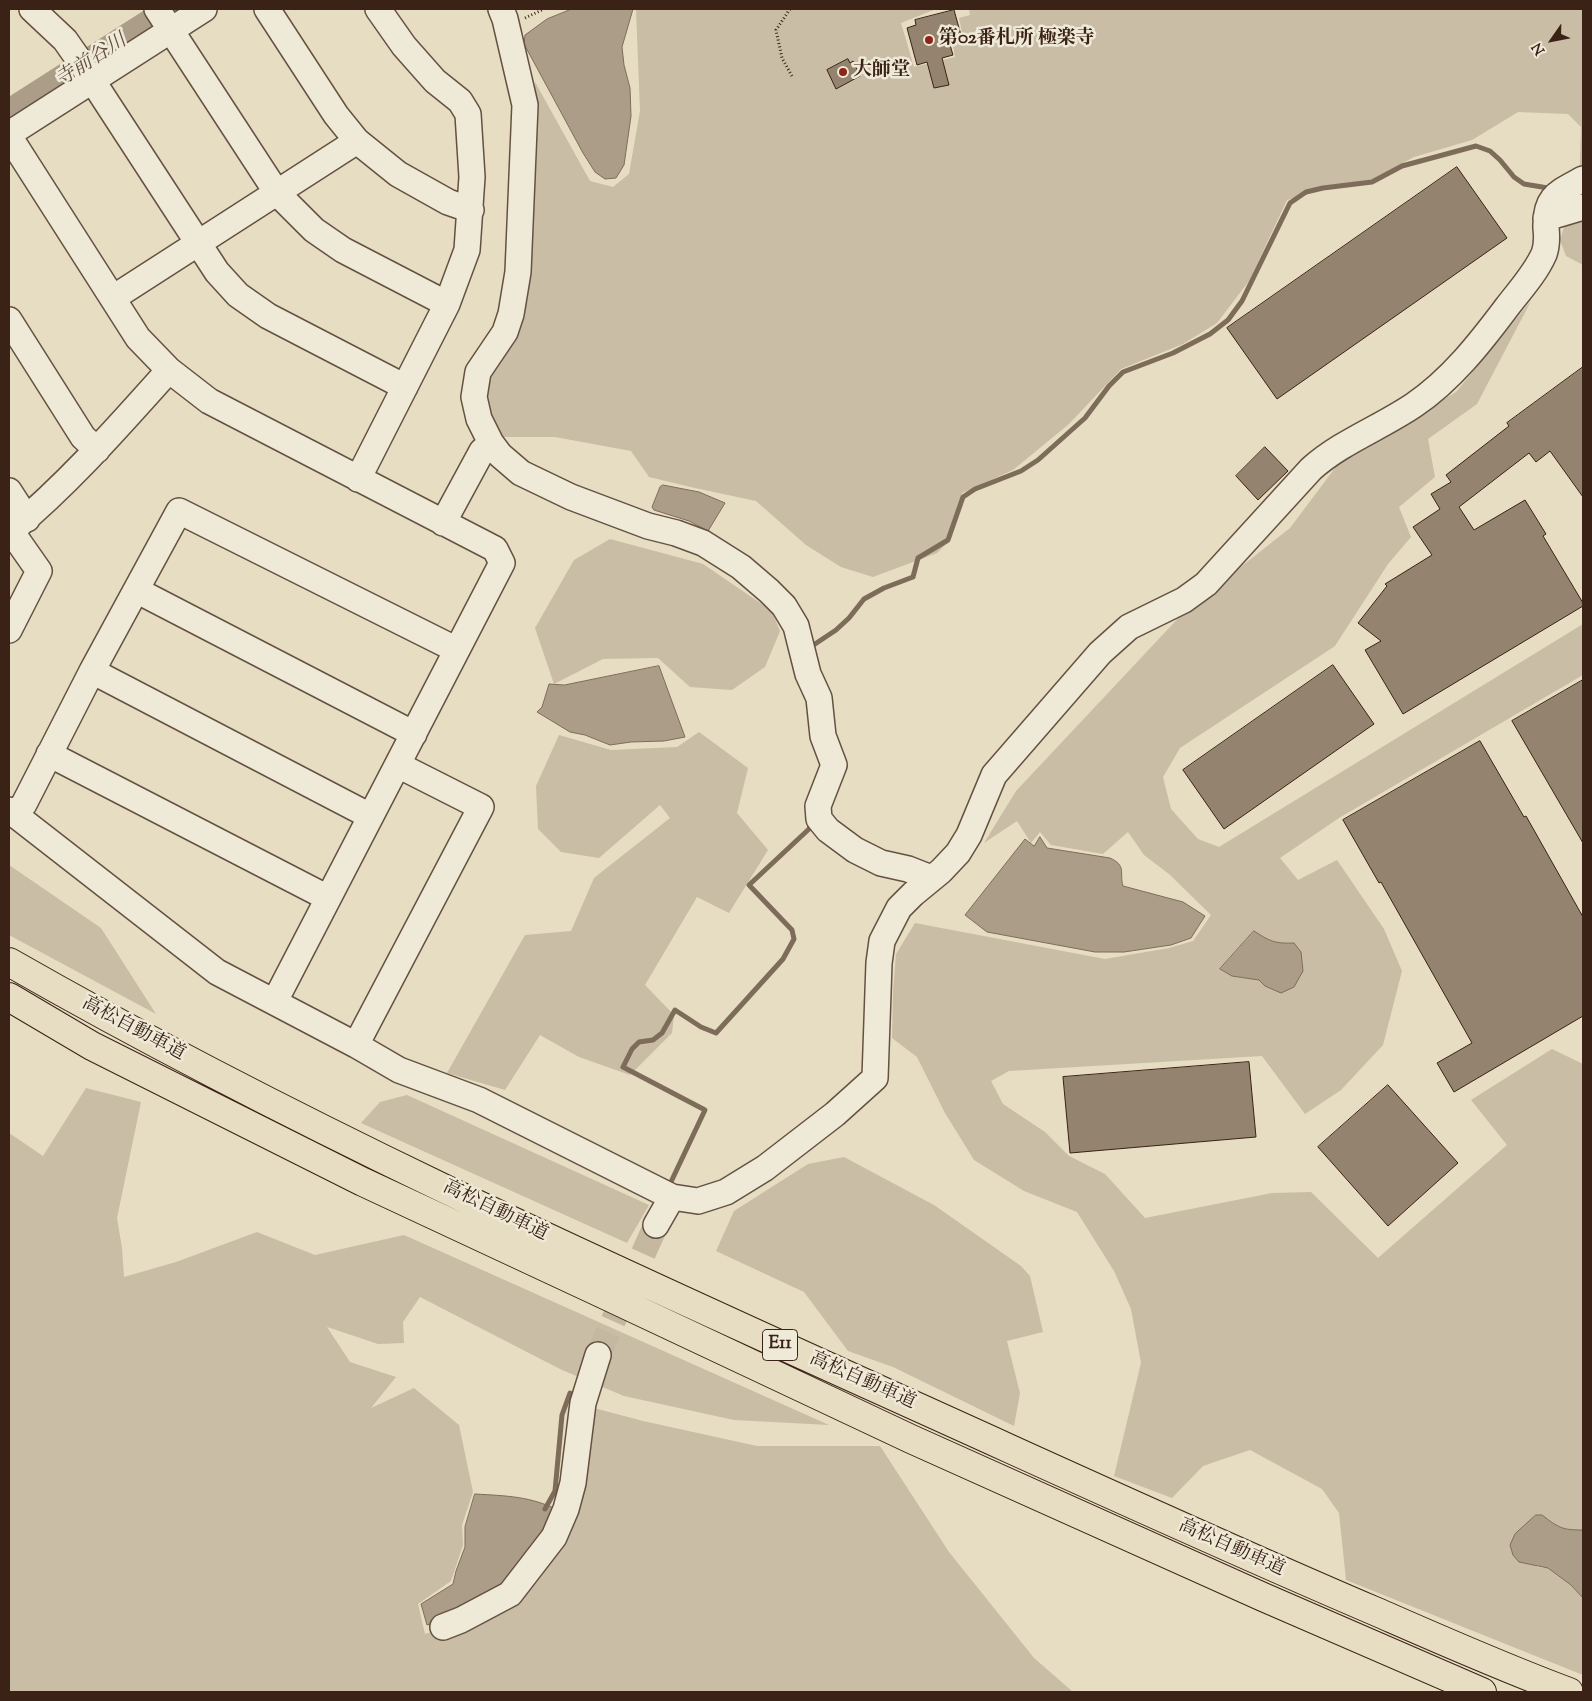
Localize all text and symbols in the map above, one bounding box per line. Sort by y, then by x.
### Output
north arrow [1527,15,1577,65]
place label: 第02番札所 極楽寺 [939,29,1095,51]
water label: 寺前谷川 [52,30,132,94]
marker: 第02番札所 極楽寺 [923,34,935,46]
text: N [1528,38,1551,58]
place label: 大師堂 [853,61,910,83]
marker: 大師堂 [837,66,849,78]
street label: 高松自動車道 [77,993,189,1067]
street label: 高松自動車道 [439,1177,551,1247]
road number: E11 [762,1330,798,1360]
street label: 高松自動車道 [805,1348,919,1416]
street label: 高松自動車道 [1174,1515,1288,1583]

